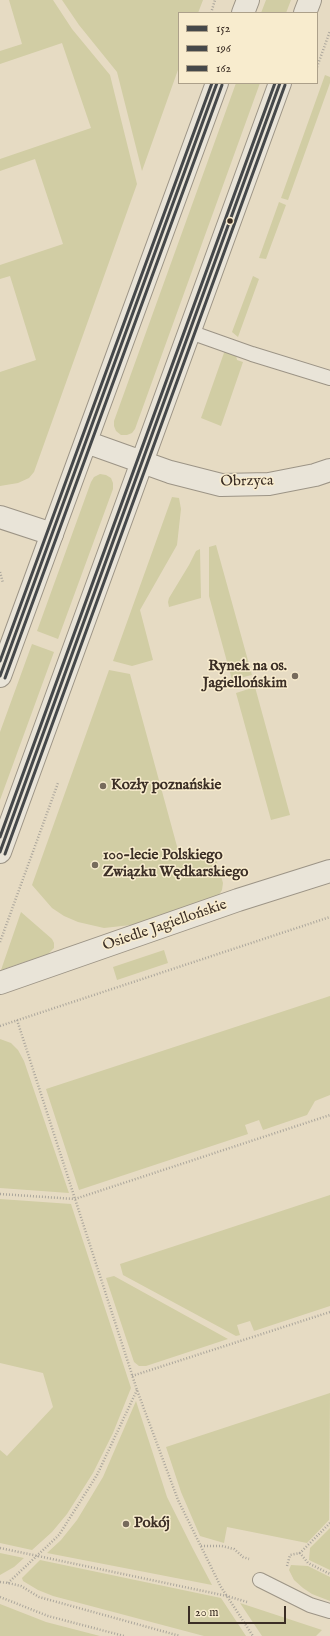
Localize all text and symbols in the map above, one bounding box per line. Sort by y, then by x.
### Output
legend [178,12,318,84]
text: 152 [216,21,230,36]
text: 196 [216,41,231,56]
text: 162 [216,61,231,76]
unlabelled marker [225,216,235,226]
street label: Obrzyca [220,473,274,491]
place label: Rynek na os. Jagiellońskim [203,658,287,693]
marker: Rynek na os. Jagiellońskim [290,671,300,681]
place label: Kozły poznańskie [111,777,221,795]
marker: Kozły poznańskie [98,781,108,791]
place label: 100-lecie Polskiego Związku Wędkarskiego [103,847,248,882]
marker: 100-lecie Polskiego Związku Wędkarskiego [90,860,100,870]
street label: Osiedle Jagiellońskie [101,896,229,956]
place label: Pokój [134,1515,170,1533]
marker: Pokój [121,1519,131,1529]
scale bar [190,1598,288,1624]
text: 20 m [195,1605,218,1620]

